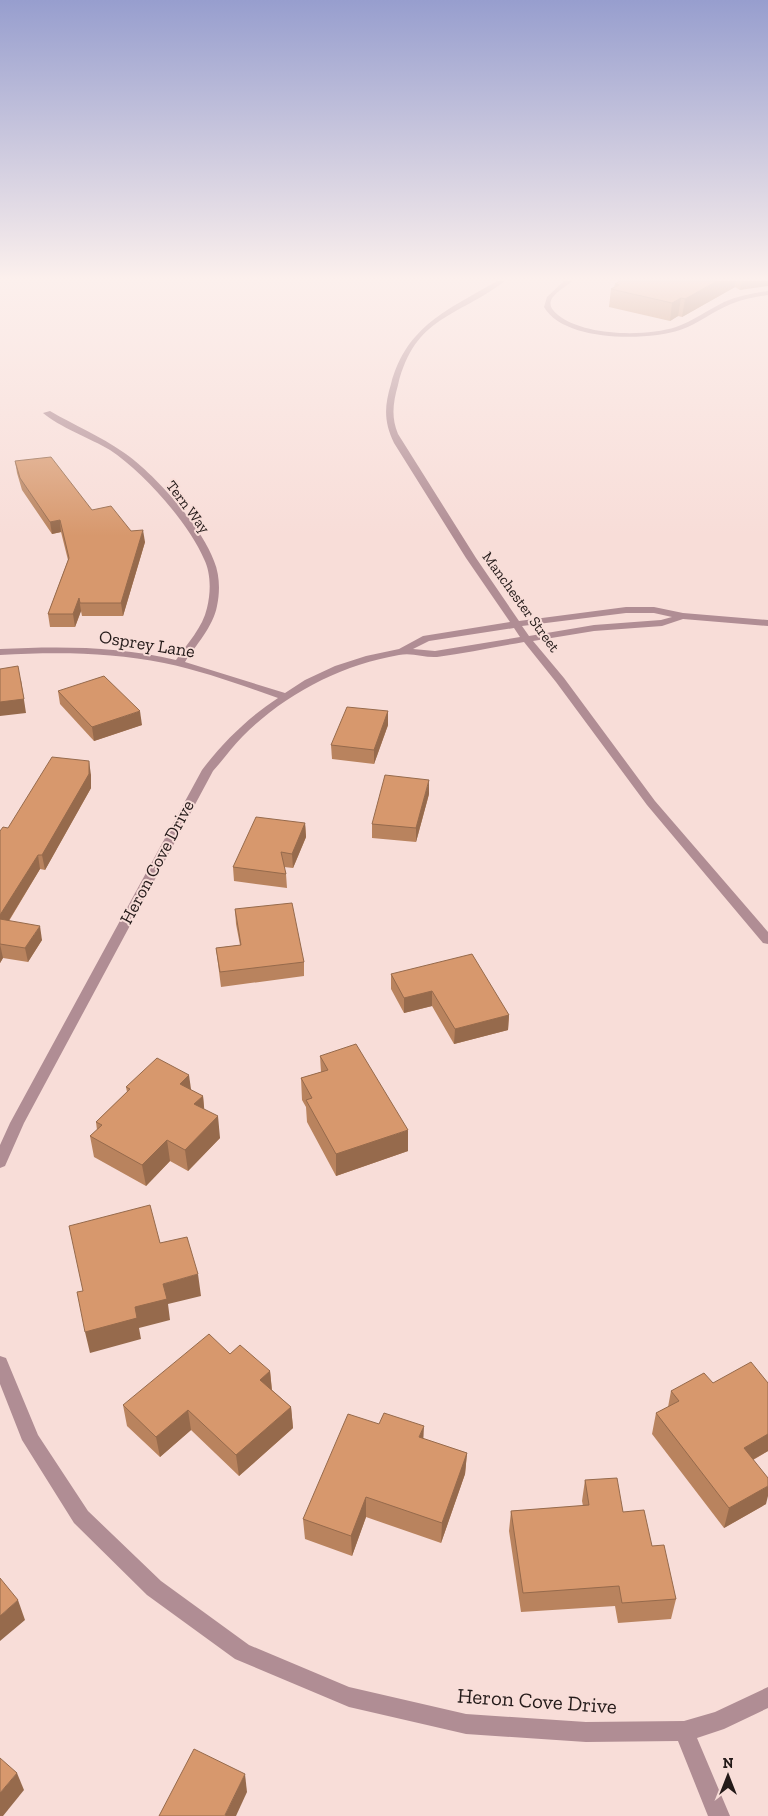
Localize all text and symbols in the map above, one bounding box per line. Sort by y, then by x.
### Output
street label: Tern Way [162,477,214,537]
street label: Manchester Street [479,548,564,656]
street label: Osprey Lane [98,626,196,662]
street label: Heron Cove Drive [115,796,199,928]
street label: Heron Cove Drive [456,1682,618,1719]
north arrow [703,1751,753,1801]
text: N [723,1755,734,1772]

